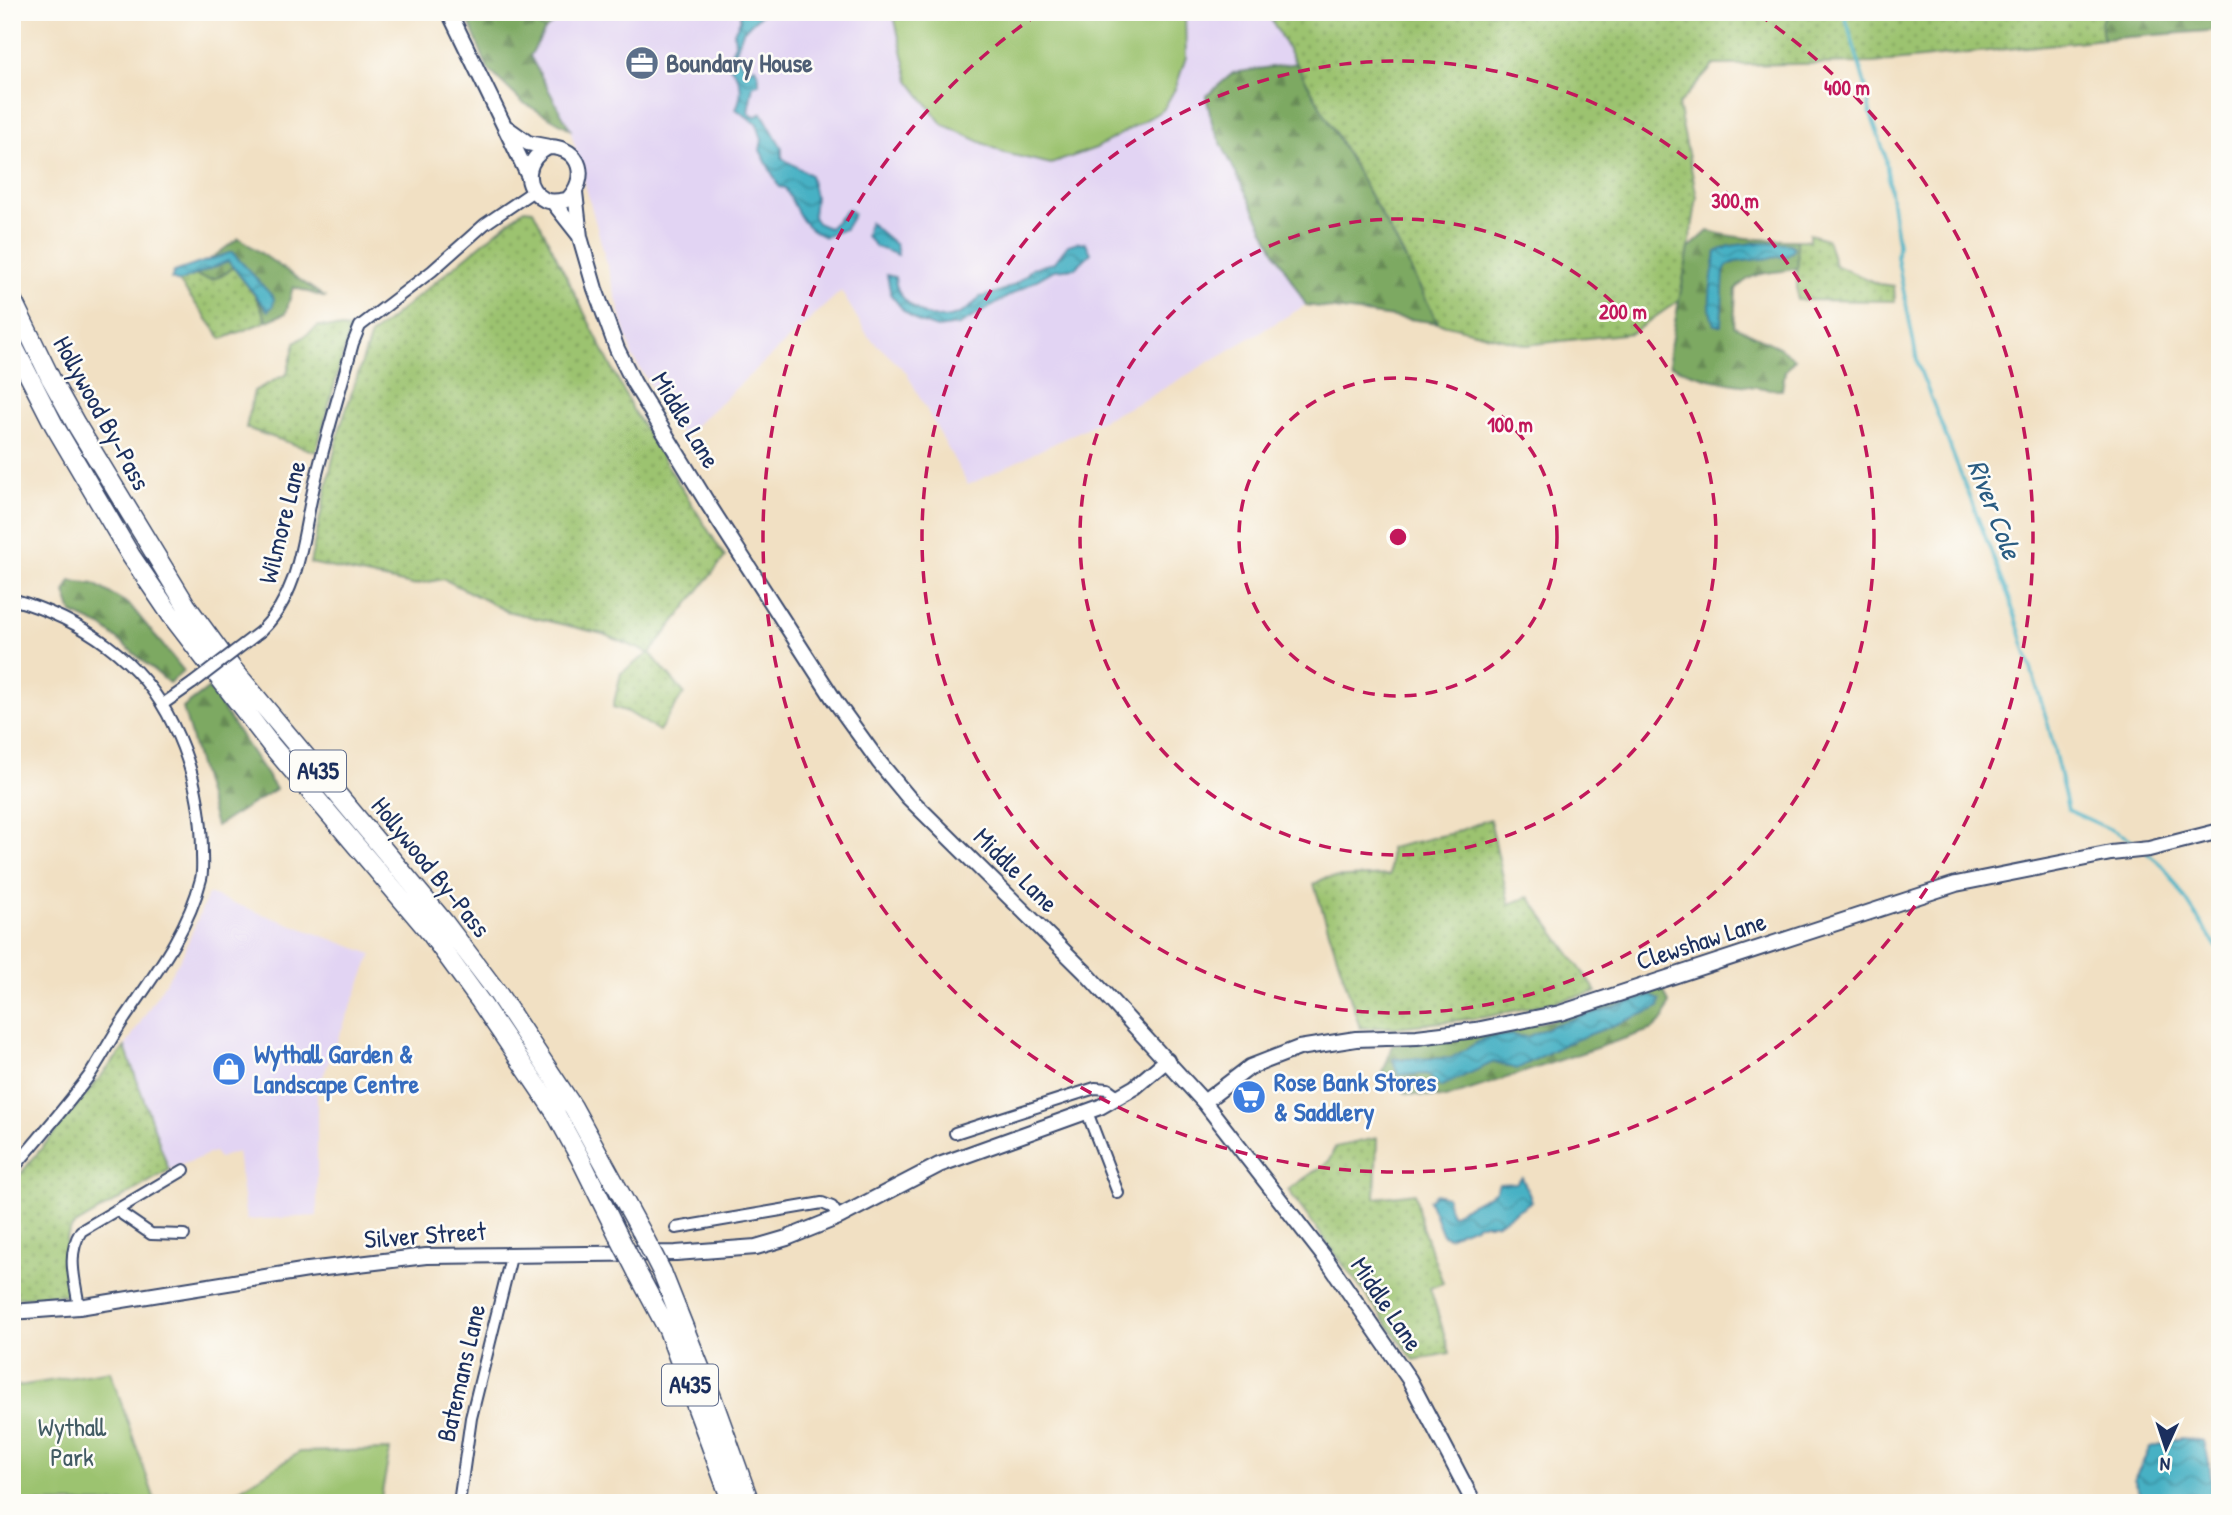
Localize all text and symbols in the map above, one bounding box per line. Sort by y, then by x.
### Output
office icon: Boundary House [623,44,661,82]
place label: Boundary House [666,45,813,81]
text: 400 m [1824,73,1870,102]
text: 300 m [1711,186,1759,215]
text: 200 m [1599,297,1647,326]
street label: Hollywood By-Pass [46,329,159,496]
street label: Middle Lane [644,365,729,475]
text: 100 m [1487,410,1533,439]
water label: River Cole [1959,454,2032,566]
street label: Wilmore Lane [249,457,314,587]
centre of rings [1386,525,1410,549]
road number: A435 [290,750,346,792]
street label: Hollywood By-Pass [364,789,499,944]
street label: Middle Lane [966,820,1066,920]
street label: Clewshaw Lane [1631,903,1770,978]
place label: Wythall Garden & Landscape Centre [254,1036,420,1102]
shop icon: Wythall Garden & Landscape Centre [210,1050,248,1088]
place label: Rose Bank Stores & Saddlery [1274,1064,1436,1130]
supermarket icon: Rose Bank Stores & Saddlery [1230,1078,1268,1116]
street label: Silver Street [363,1213,488,1256]
street label: Middle Lane [1343,1250,1432,1358]
street label: Batemans Lane [428,1301,493,1445]
road number: A435 [662,1364,718,1406]
park label: Wythall Park [38,1409,107,1474]
north arrow [2130,1414,2200,1484]
text: N [2159,1452,2171,1478]

